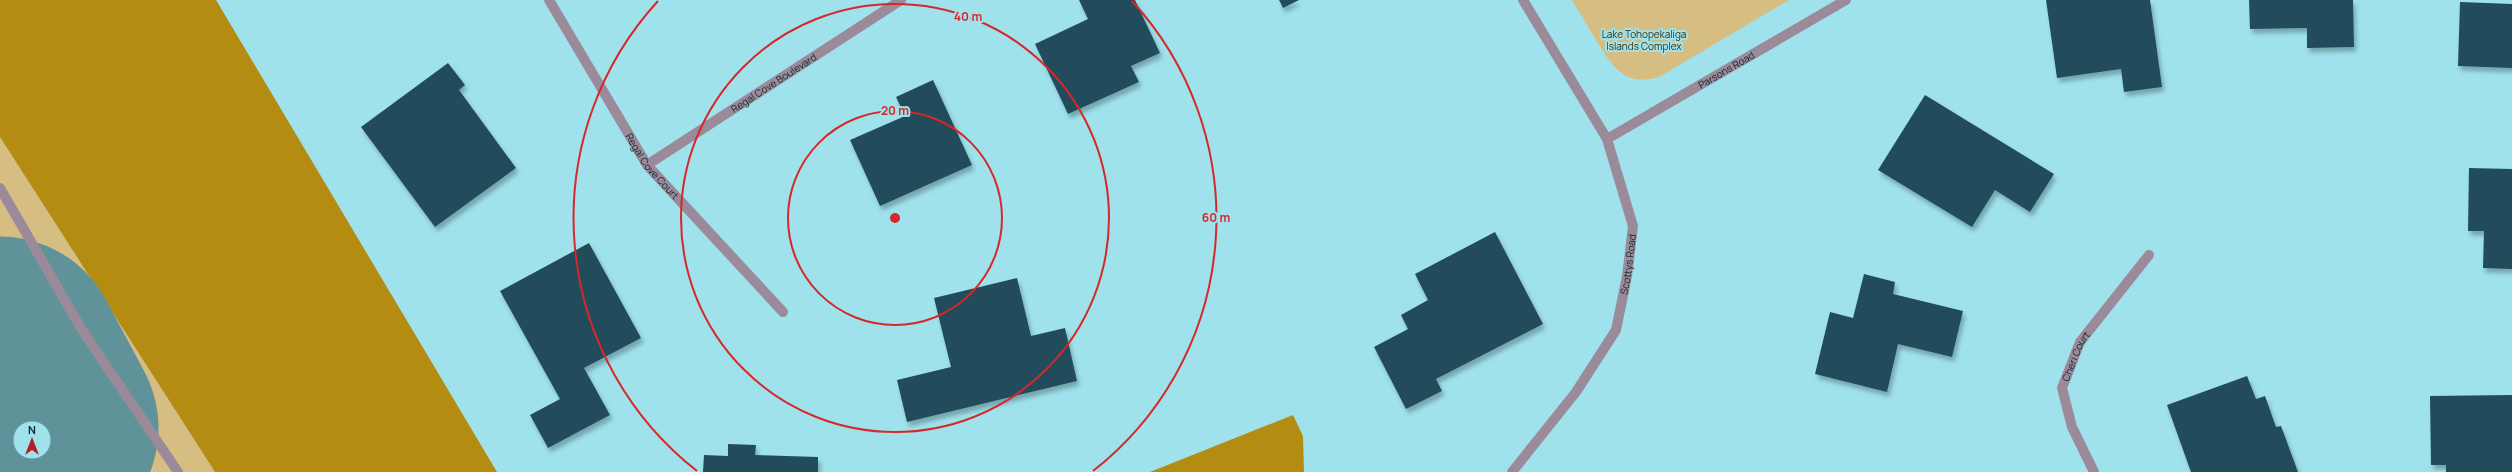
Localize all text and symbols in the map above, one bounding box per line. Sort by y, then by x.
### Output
text: 40 m [954,8,982,25]
park label: Lake Tohopekaliga Islands Complex [1602,27,1686,53]
street label: Parsons Road [1696,48,1757,91]
street label: Regal Cove Boulevard [728,50,819,116]
text: 20 m [881,102,909,119]
street label: Regal Cove Court [623,130,682,202]
text: 60 m [1202,209,1230,226]
centre of rings [888,211,902,225]
street label: Scottys Road [1616,233,1639,296]
street label: Cheri Court [2058,328,2093,383]
north arrow [12,420,52,460]
text: N [28,422,36,437]

